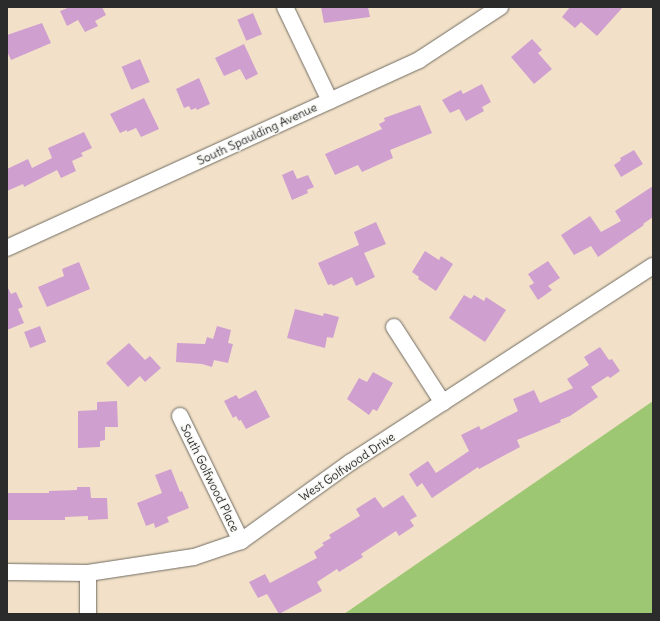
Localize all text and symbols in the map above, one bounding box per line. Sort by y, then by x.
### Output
street label: South Spaulding Avenue [195,100,319,168]
street label: South Golfwood Place [178,422,242,534]
street label: West Golfwood Drive [296,430,398,504]

